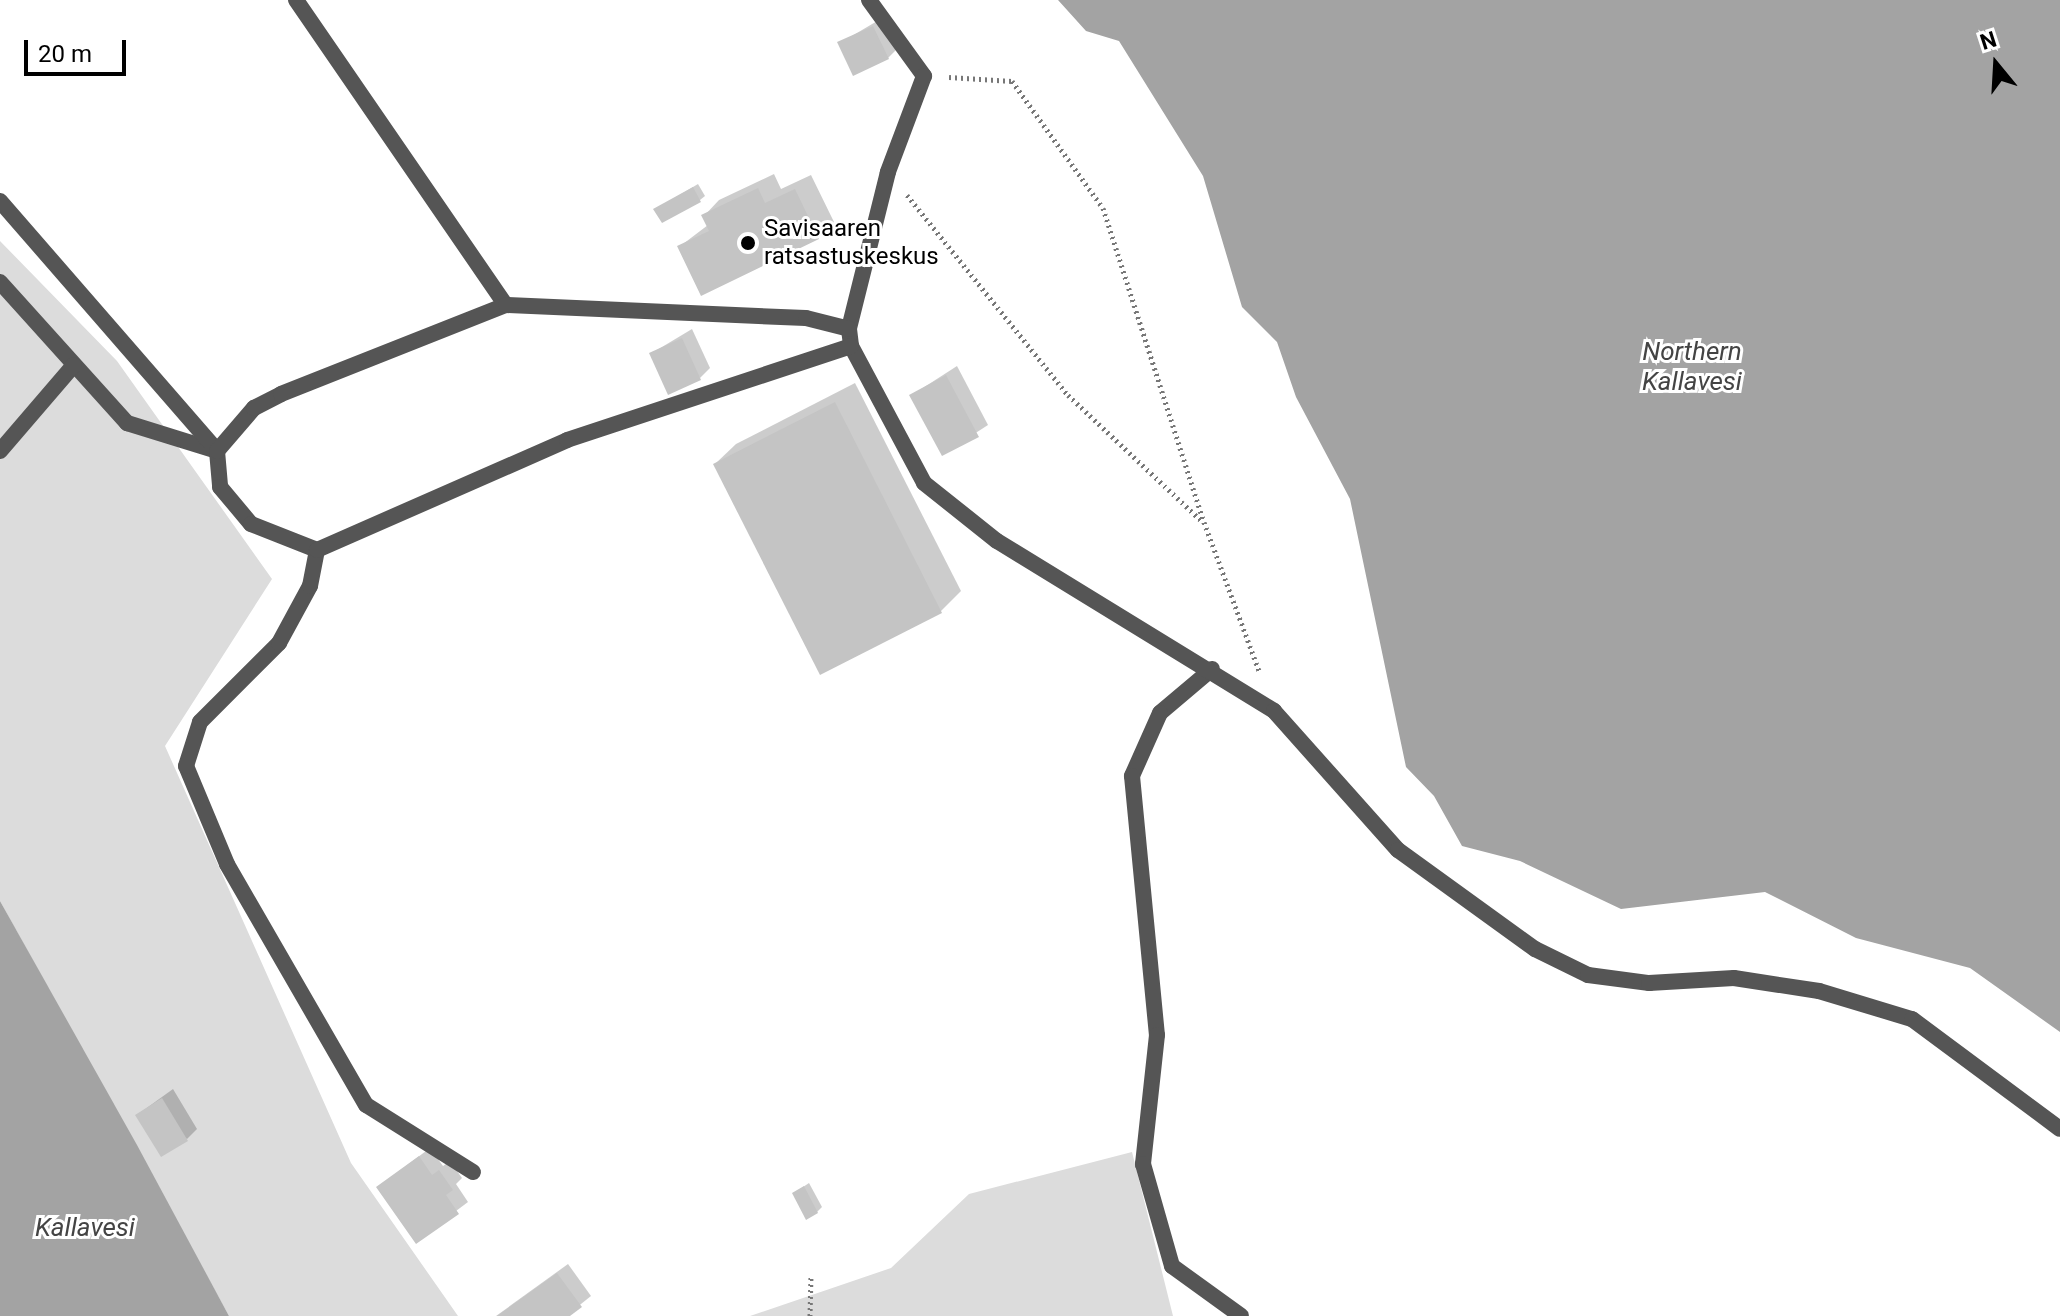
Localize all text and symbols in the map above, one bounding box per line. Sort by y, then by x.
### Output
scale bar [28,24,130,74]
north arrow [1956,24,2036,104]
text: N [1977,26,2000,55]
text: 20 m [38,40,92,68]
place label: Savisaaren ratsastuskeskus [764,215,939,271]
marker: Savisaaren ratsastuskeskus [739,234,757,252]
water label: Northern Kallavesi [1642,336,1742,398]
water label: Kallavesi [35,1212,135,1244]

